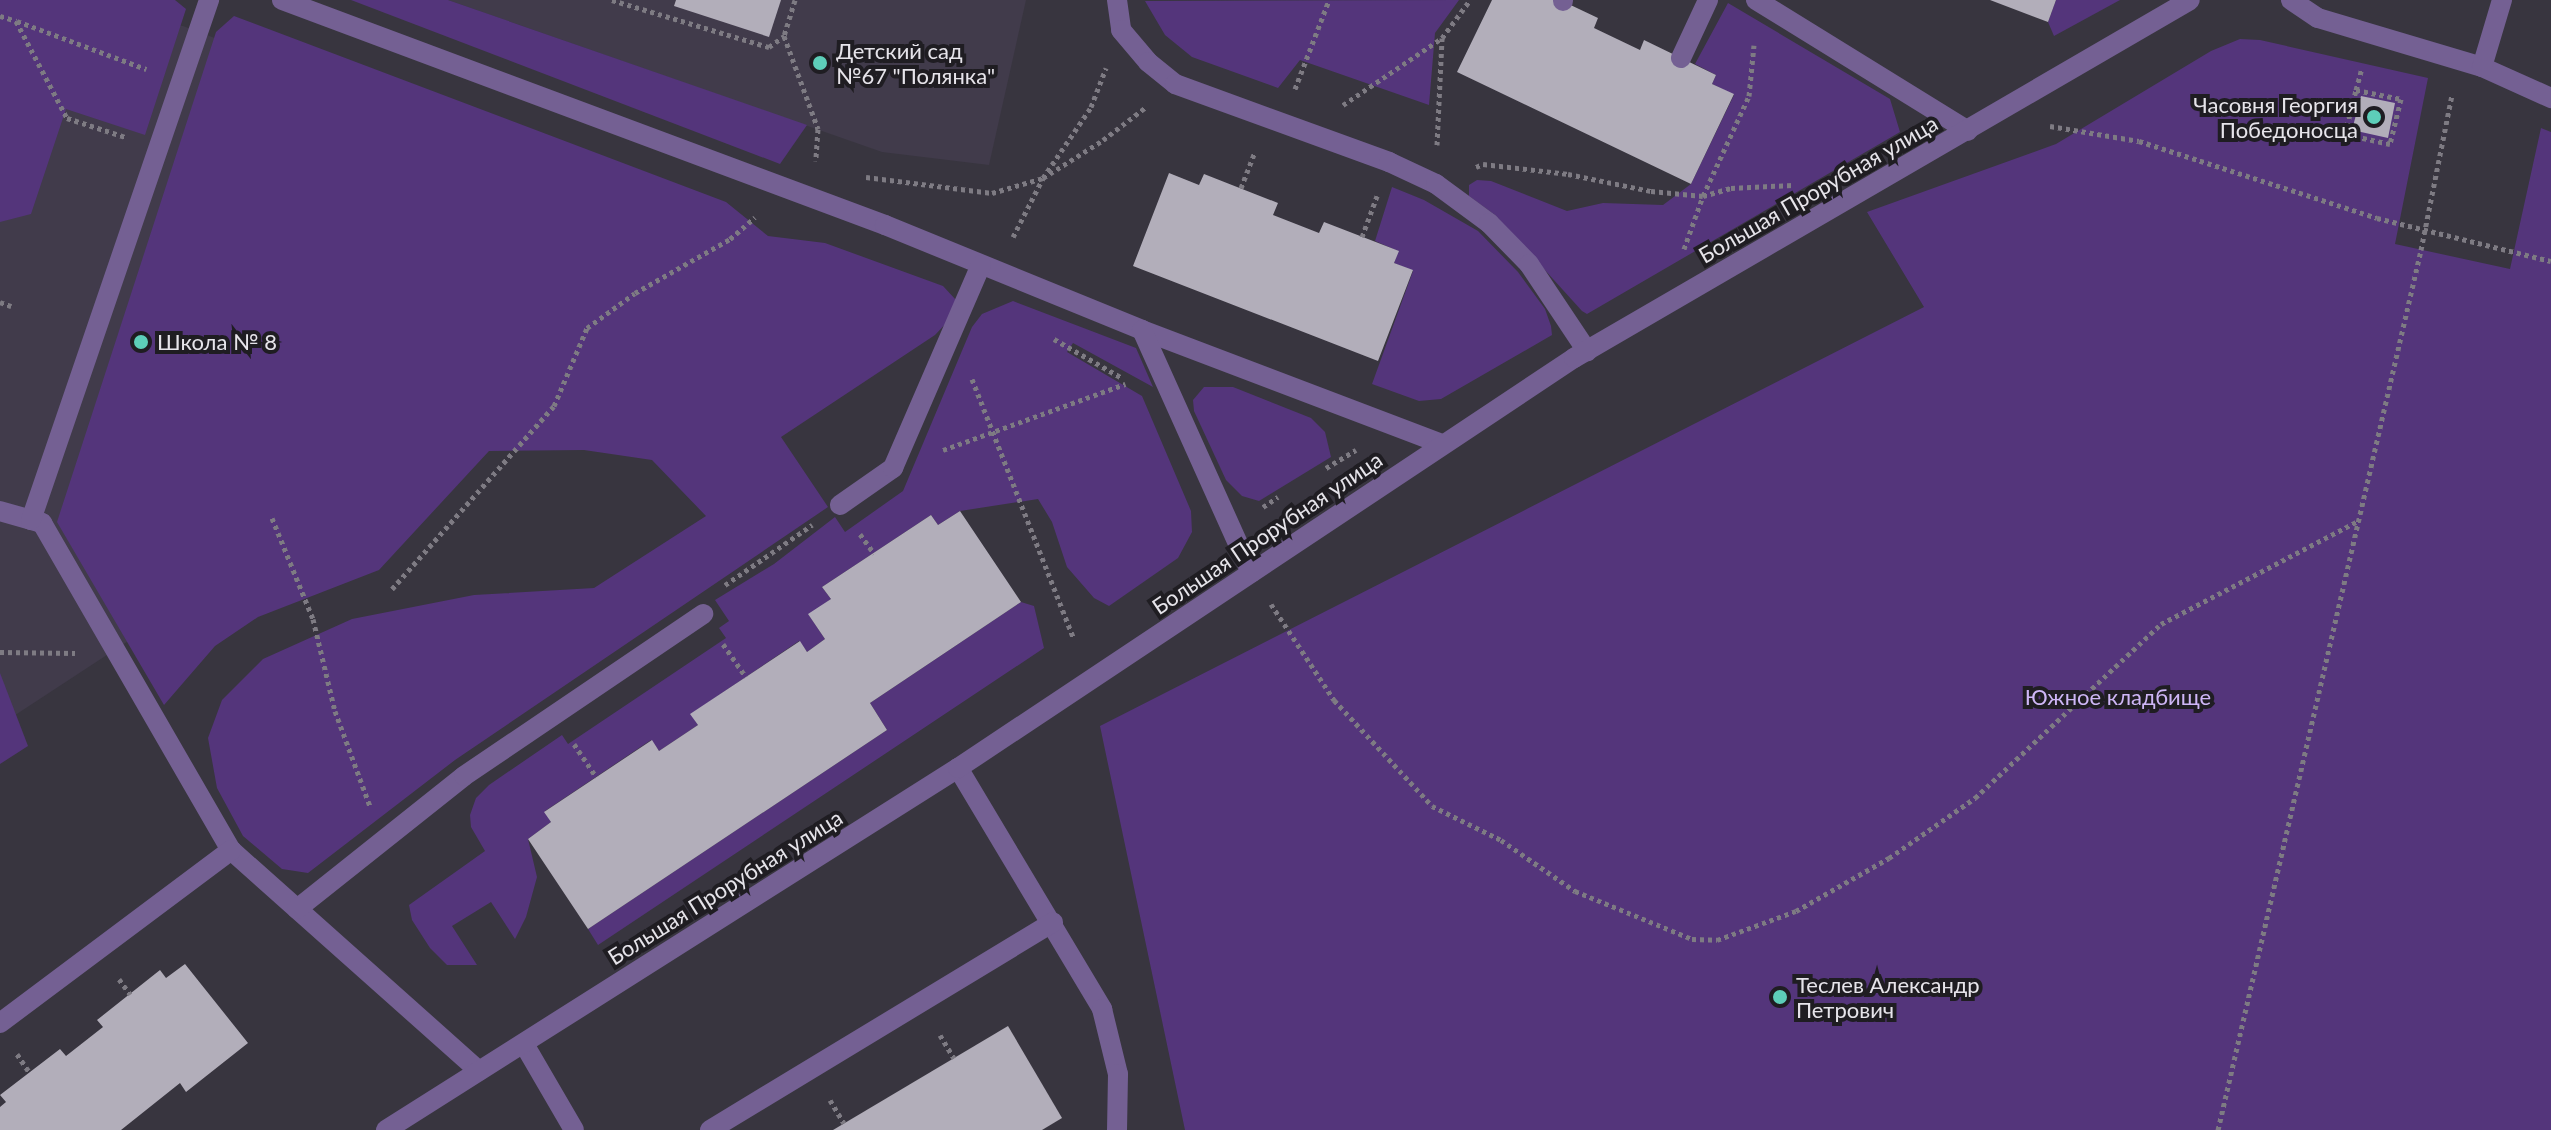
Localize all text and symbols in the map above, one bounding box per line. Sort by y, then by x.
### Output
place label: Детский сад №67 "Полянка" [836,37,995,88]
marker: Детский сад №67 "Полянка" [811,54,829,72]
place label: Часовня Георгия Победоносца [2193,91,2358,142]
marker: Часовня Георгия Победоносца [2365,108,2383,126]
street label: Большая Прорубная улица [1694,110,1942,268]
place label: Школа № 8 [157,329,277,355]
marker: Школа № 8 [132,333,150,351]
street label: Большая Прорубная улица [1147,446,1387,620]
park label: Южное кладбище [2025,684,2211,710]
street label: Большая Прорубная улица [603,804,847,970]
place label: Теслев Александр Петрович [1796,971,1980,1022]
marker: Теслев Александр Петрович [1771,988,1789,1006]

